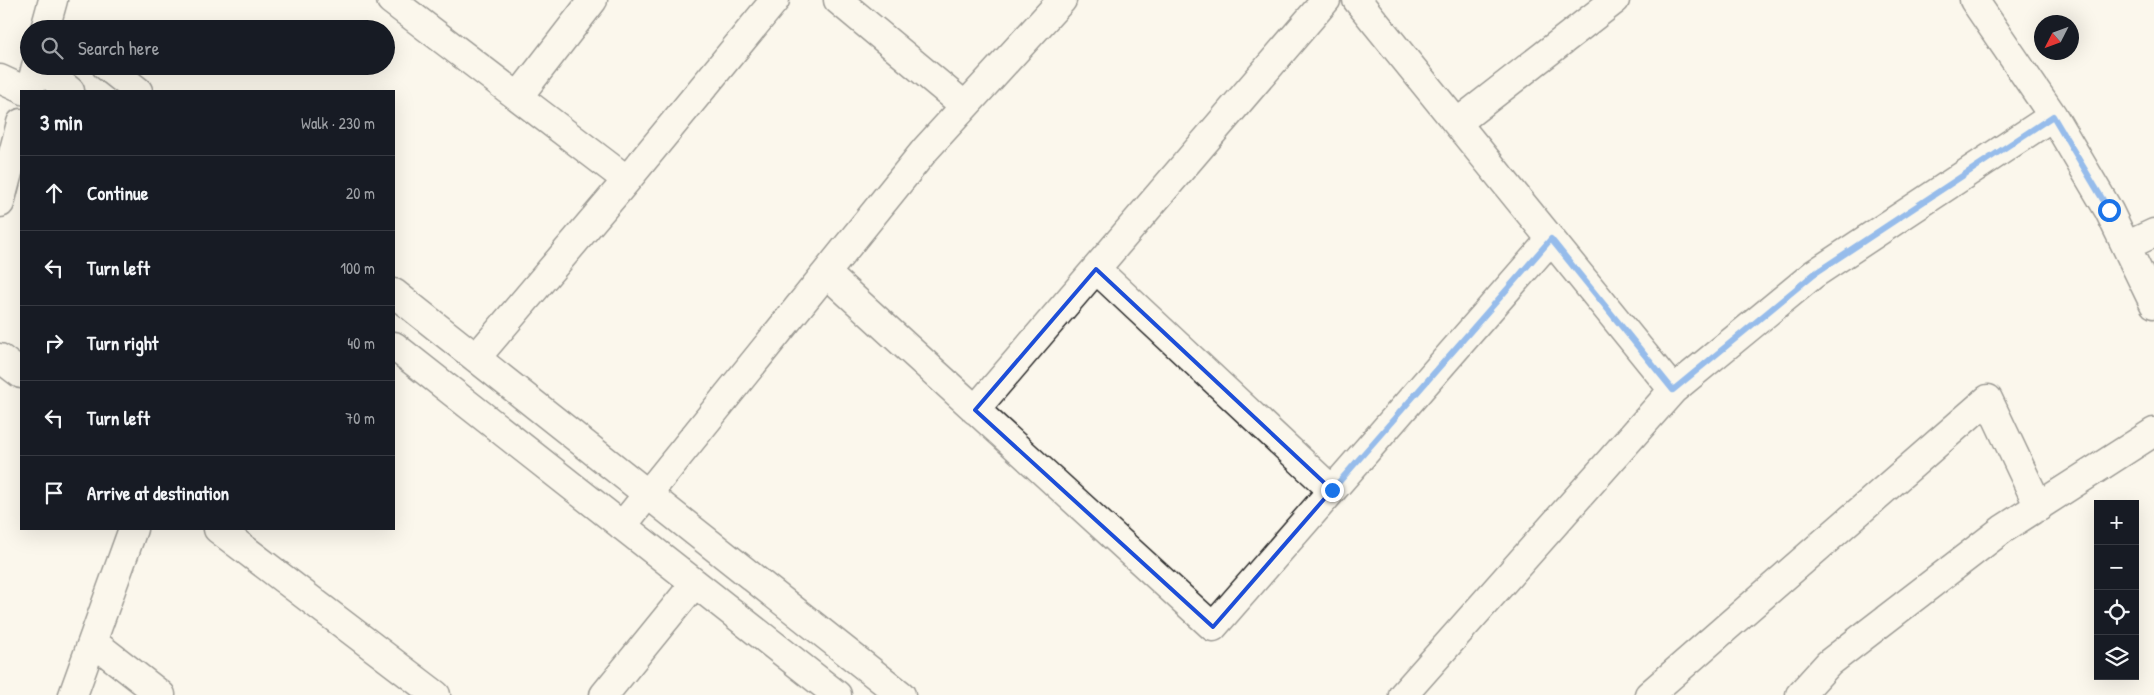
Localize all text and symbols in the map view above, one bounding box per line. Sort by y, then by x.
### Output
north arrow [2034,15,2079,60]
search box [20,20,395,75]
icon: search [38,34,66,62]
text: Search here [78,35,159,61]
text: 3 min [40,108,83,137]
text: Walk · 230 m [301,112,375,134]
icon: ahead [40,179,68,207]
text: Continue [87,180,148,206]
text: 20 m [346,182,375,204]
route start [2098,199,2121,222]
icon: left [40,254,68,282]
text: Turn left [87,255,150,281]
text: 100 m [340,257,375,279]
icon: right [40,329,68,357]
text: Turn right [87,330,158,356]
text: 40 m [347,332,375,354]
icon: left [40,404,68,432]
text: Turn left [87,405,150,431]
text: 70 m [345,407,375,429]
icon: arrive [40,479,68,507]
route end [1321,479,1344,502]
text: Arrive at destination [87,480,229,506]
map controls [2094,500,2139,680]
button: + [2094,500,2139,545]
button: − [2094,545,2139,590]
button: locate [2094,590,2139,635]
button: layers [2094,635,2139,680]

